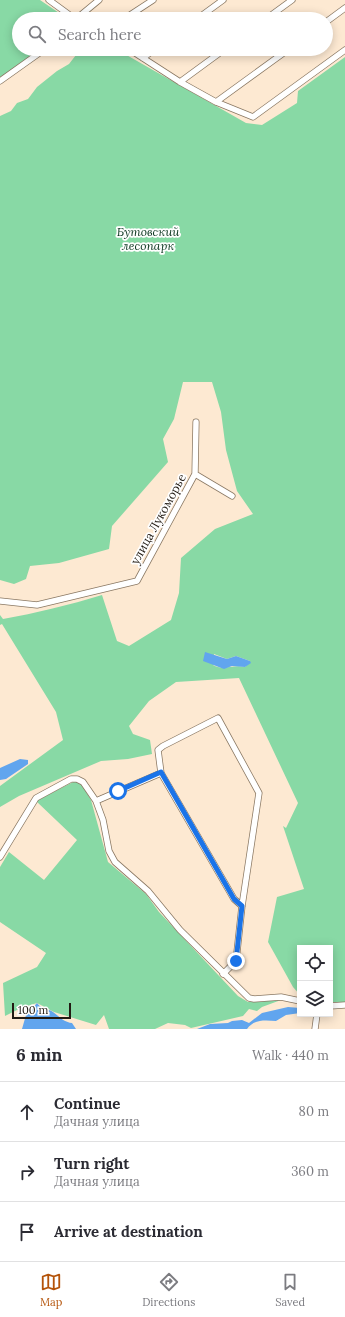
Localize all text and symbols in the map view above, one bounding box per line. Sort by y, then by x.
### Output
search box [12,12,333,56]
icon: search [26,23,48,45]
text: Search here [58,25,141,44]
park label: Бутовский лесопарк [117,224,180,253]
street label: улица Лукоморье [127,471,189,567]
route start [109,782,127,800]
map controls [297,945,333,1017]
button: locate [297,945,333,981]
route end [227,952,245,970]
button: layers [297,981,333,1017]
scale bar [12,1001,71,1020]
text: 100 m [18,1003,48,1017]
text: 6 min [16,1044,62,1066]
text: Walk · 440 m [252,1047,329,1064]
text: Continue [54,1094,120,1113]
icon: ahead [16,1101,38,1123]
text: 80 m [299,1103,329,1120]
text: Дачная улица [54,1113,140,1130]
text: Turn right [54,1154,130,1173]
icon: right [16,1161,38,1183]
text: 360 m [291,1163,329,1180]
text: Дачная улица [54,1173,140,1190]
icon: arrive [16,1221,38,1243]
text: Arrive at destination [54,1222,203,1241]
tab: Map [40,1271,62,1309]
tab: Directions [142,1271,195,1309]
tab: Saved [275,1271,305,1309]

